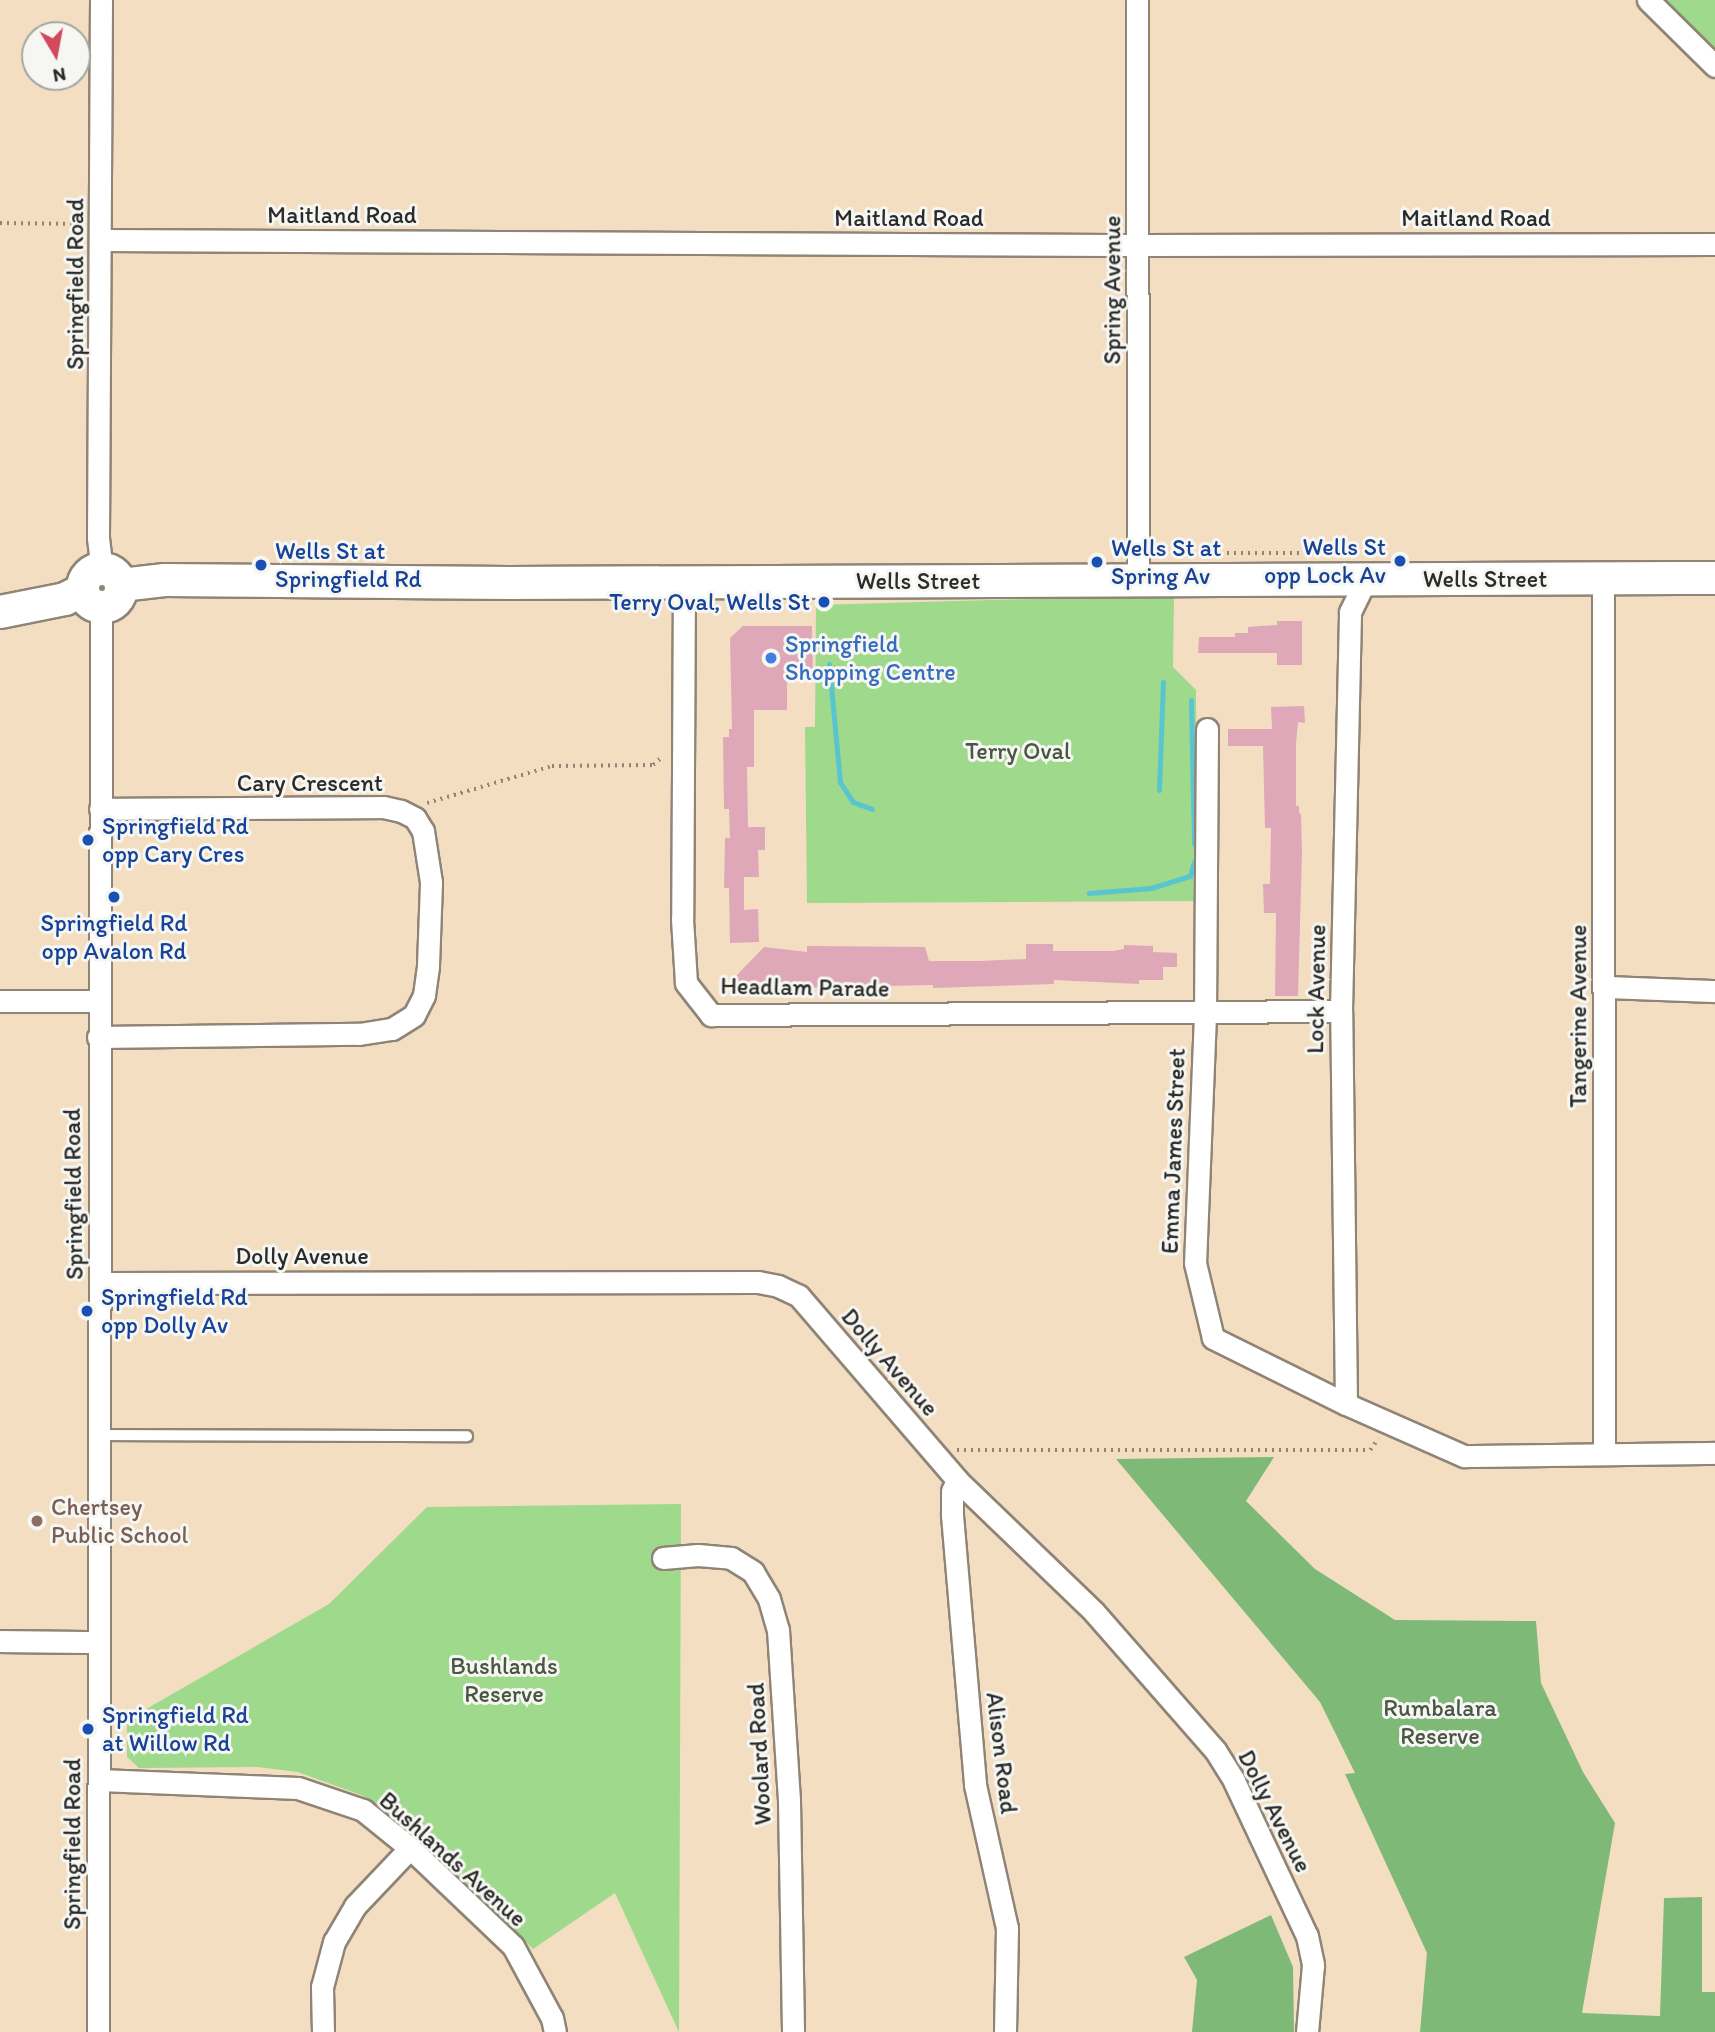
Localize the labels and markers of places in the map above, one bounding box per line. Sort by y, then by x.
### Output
place label: Wells St opp Lock Av [1264,533,1386,589]
place label: Wells St at Spring Av [1111,534,1221,590]
place label: Wells St at Springfield Rd [275,537,422,593]
marker: Wells St opp Lock Av [1392,553,1408,569]
marker: Wells St at Spring Av [1089,554,1105,570]
marker: Wells St at Springfield Rd [253,557,269,573]
place label: Terry Oval, Wells St [610,588,810,616]
marker: Terry Oval, Wells St [816,594,832,610]
place label: Springfield Shopping Centre [785,630,956,686]
marker: Springfield Shopping Centre [763,650,779,666]
place label: Springfield Rd opp Cary Cres [102,812,249,868]
marker: Springfield Rd opp Cary Cres [80,832,96,848]
marker: Springfield Rd opp Avalon Rd [106,889,122,905]
place label: Springfield Rd opp Avalon Rd [41,909,187,965]
place label: Springfield Rd opp Dolly Av [101,1283,248,1339]
marker: Springfield Rd opp Dolly Av [79,1303,95,1319]
place label: Chertsey Public School [51,1493,188,1549]
marker: Chertsey Public School [29,1513,45,1529]
place label: Springfield Rd at Willow Rd [102,1701,249,1757]
marker: Springfield Rd at Willow Rd [80,1721,96,1737]

